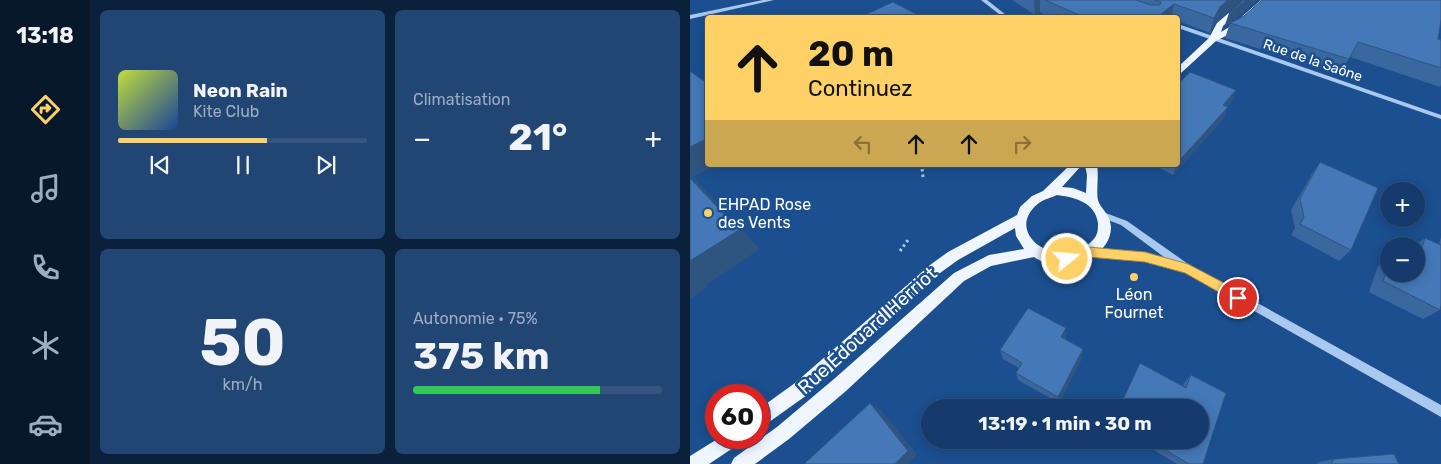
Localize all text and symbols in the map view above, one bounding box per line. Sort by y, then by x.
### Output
text: 13:18 [16,22,74,49]
text: 20 m [808,33,894,75]
icon: ahead [725,35,790,100]
street label: Rue de la Saône [1261,36,1365,85]
text: Continuez [808,75,912,102]
text: Neon Rain [193,79,288,102]
text: Climatisation [413,90,510,109]
icon: directions [28,92,63,127]
text: Kite Club [193,102,259,121]
text: 21° [508,114,567,160]
text: − [413,122,431,155]
text: + [645,122,662,155]
icon: left [849,130,877,158]
icon: ahead [902,130,930,158]
icon: ahead [955,130,983,158]
icon: right [1008,130,1036,158]
icon: previous [146,151,174,179]
icon: pause [229,151,257,179]
icon: next [312,151,340,179]
icon: music [28,171,63,206]
map controls [1380,182,1425,282]
button: + [1380,182,1425,227]
place label: EHPAD Rose des Vents [718,195,811,232]
marker: EHPAD Rose des Vents [702,207,714,219]
position arrow [1040,232,1092,284]
button: − [1380,237,1425,282]
icon: phone [28,250,63,285]
street label: Rue Édouard Herriot [793,261,942,399]
marker: Léon Fournet [1128,271,1140,283]
pin [1217,277,1259,319]
icon: arrive [1224,284,1252,312]
place label: Léon Fournet [1105,285,1163,322]
text: 50 [199,304,286,381]
text: Autonomie · 75% [413,309,538,328]
icon: climate [28,328,63,363]
text: 375 km [413,333,550,379]
text: km/h [223,375,262,394]
speed limit sign: 60 [705,384,770,449]
icon: car [28,407,63,442]
text: 13:19 · 1 min · 30 m [978,412,1152,435]

